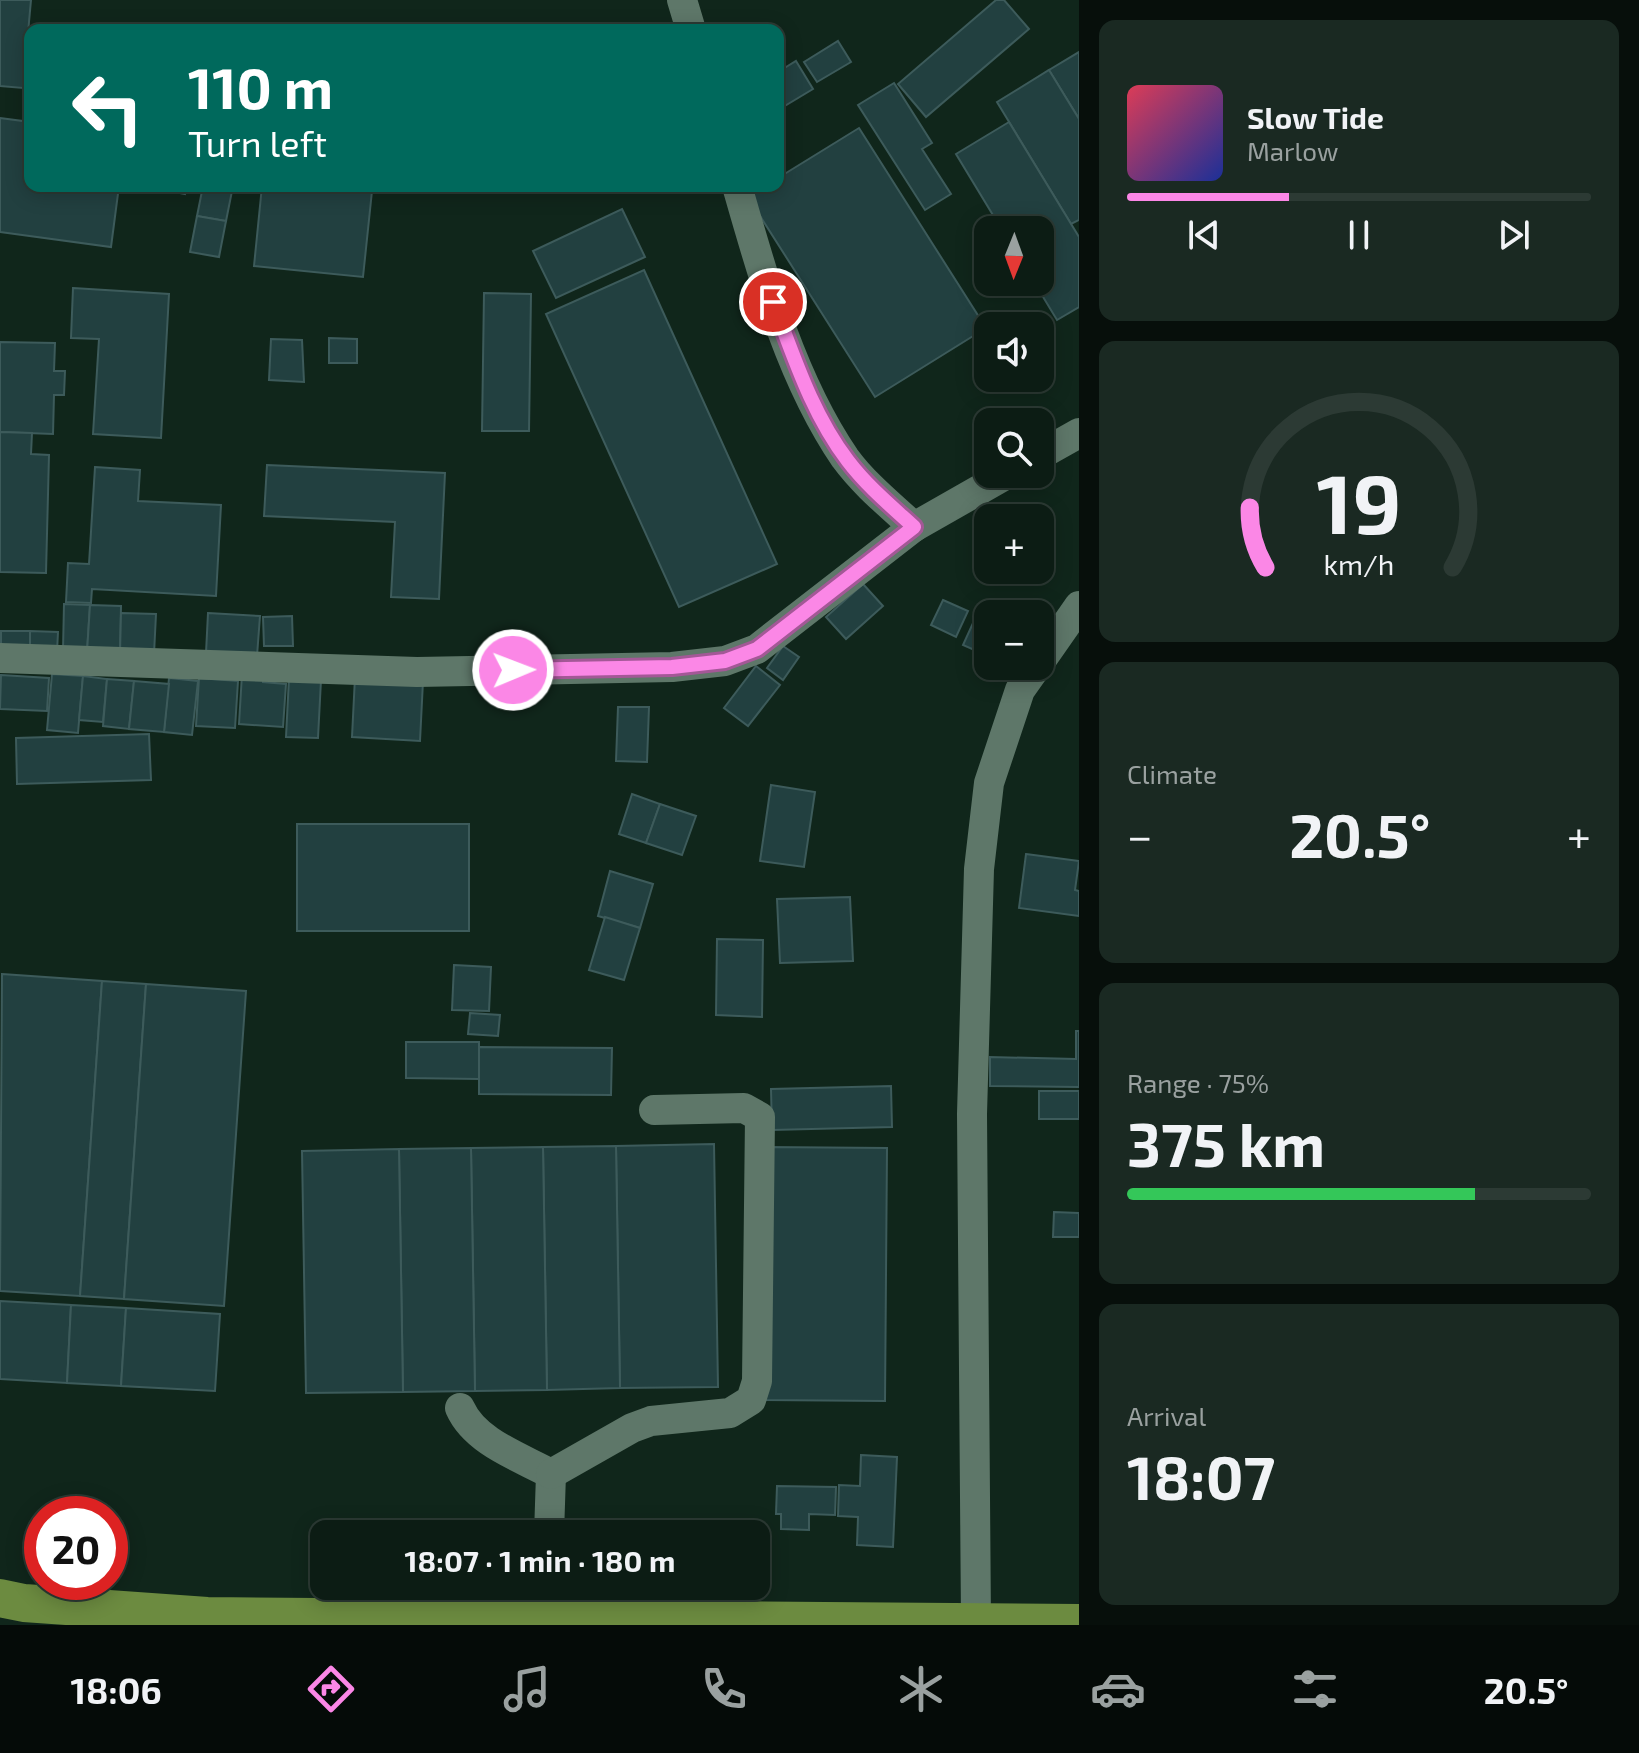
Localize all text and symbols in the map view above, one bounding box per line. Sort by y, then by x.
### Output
text: 110 m [188,53,333,120]
icon: left [56,56,160,160]
text: Slow Tide [1247,99,1384,135]
text: Turn left [188,121,327,164]
text: Marlow [1247,135,1338,166]
icon: previous [1182,213,1226,257]
icon: pause [1337,213,1381,257]
icon: next [1492,213,1536,257]
north arrow [974,216,1054,296]
map controls [974,216,1054,680]
pin [739,268,807,336]
icon: arrive [751,280,795,324]
button: sound [974,312,1054,392]
button: search [974,408,1054,488]
text: 19 [1316,450,1402,550]
button: + [974,504,1054,584]
text: km/h [1324,546,1394,581]
button: − [974,600,1054,680]
position arrow [471,628,555,712]
text: Climate [1127,758,1217,789]
text: 20.5° [1289,798,1430,870]
text: − [1127,808,1153,861]
text: + [1567,808,1591,861]
text: Range · 75% [1127,1067,1269,1098]
text: 375 km [1127,1107,1325,1179]
text: Arrival [1127,1400,1206,1431]
text: 18:07 [1127,1440,1275,1512]
speed limit sign: 20 [24,1496,128,1600]
text: 18:07 · 1 min · 180 m [405,1542,675,1578]
icon: directions [303,1661,359,1717]
icon: music [499,1661,555,1717]
icon: phone [696,1661,752,1717]
icon: climate [893,1661,949,1717]
icon: car [1090,1661,1146,1717]
icon: filters [1287,1661,1343,1717]
text: 18:06 [70,1668,162,1711]
text: 20.5° [1484,1668,1568,1711]

